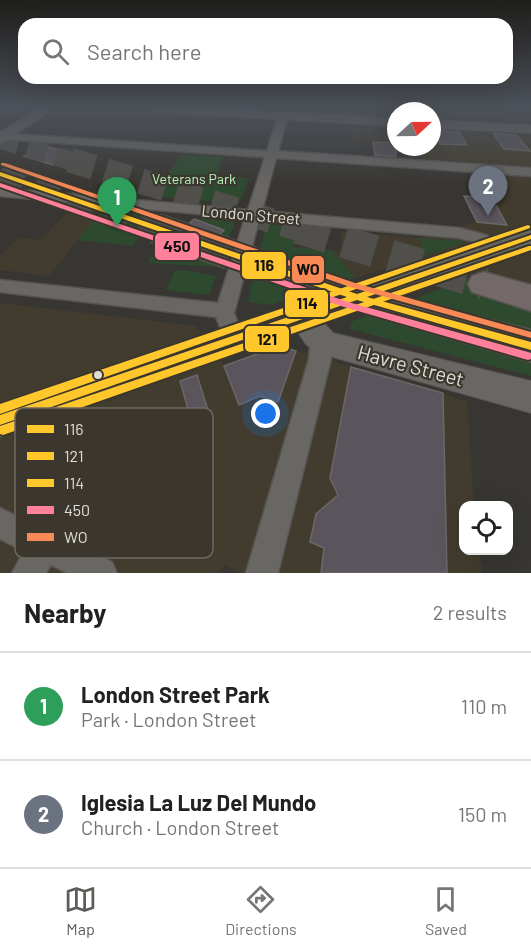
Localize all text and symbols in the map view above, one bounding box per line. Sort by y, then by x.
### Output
search box [18,18,513,84]
icon: search [39,35,72,68]
text: Search here [87,38,201,64]
north arrow [387,102,441,156]
pin: 2 [468,166,508,216]
park label: Veterans Park [152,170,236,187]
pin: 1 [98,178,136,227]
street label: London Street [201,200,301,228]
line badge: 450 [154,232,200,261]
text: 450 [163,236,191,255]
line badge: 116 [241,251,287,280]
text: 116 [254,255,274,274]
line badge: WO [291,255,325,284]
text: WO [296,259,320,278]
line badge: 114 [284,289,329,318]
text: 114 [296,293,318,312]
line badge: 121 [244,325,290,353]
text: 121 [257,329,277,348]
street label: Havre Street [355,339,467,391]
unlabelled marker [92,369,104,381]
your location [251,399,280,428]
legend [15,408,213,558]
text: 116 [64,419,84,438]
text: 121 [64,446,84,465]
text: 114 [64,473,84,492]
text: 450 [64,500,90,519]
map controls [459,501,513,555]
button: locate [459,501,513,555]
text: WO [64,527,88,546]
text: Nearby [24,597,106,628]
text: 2 results [433,600,507,624]
text: London Street Park [81,681,270,707]
text: 1 [40,694,47,718]
text: 110 m [461,694,507,718]
text: Park · London Street [81,707,257,731]
text: Iglesia La Luz Del Mundo [81,789,316,815]
text: 2 [38,802,49,826]
text: 150 m [458,802,507,826]
text: Church · London Street [81,815,279,839]
tab: Map [64,883,97,938]
tab: Directions [225,883,297,938]
tab: Saved [425,883,467,938]

